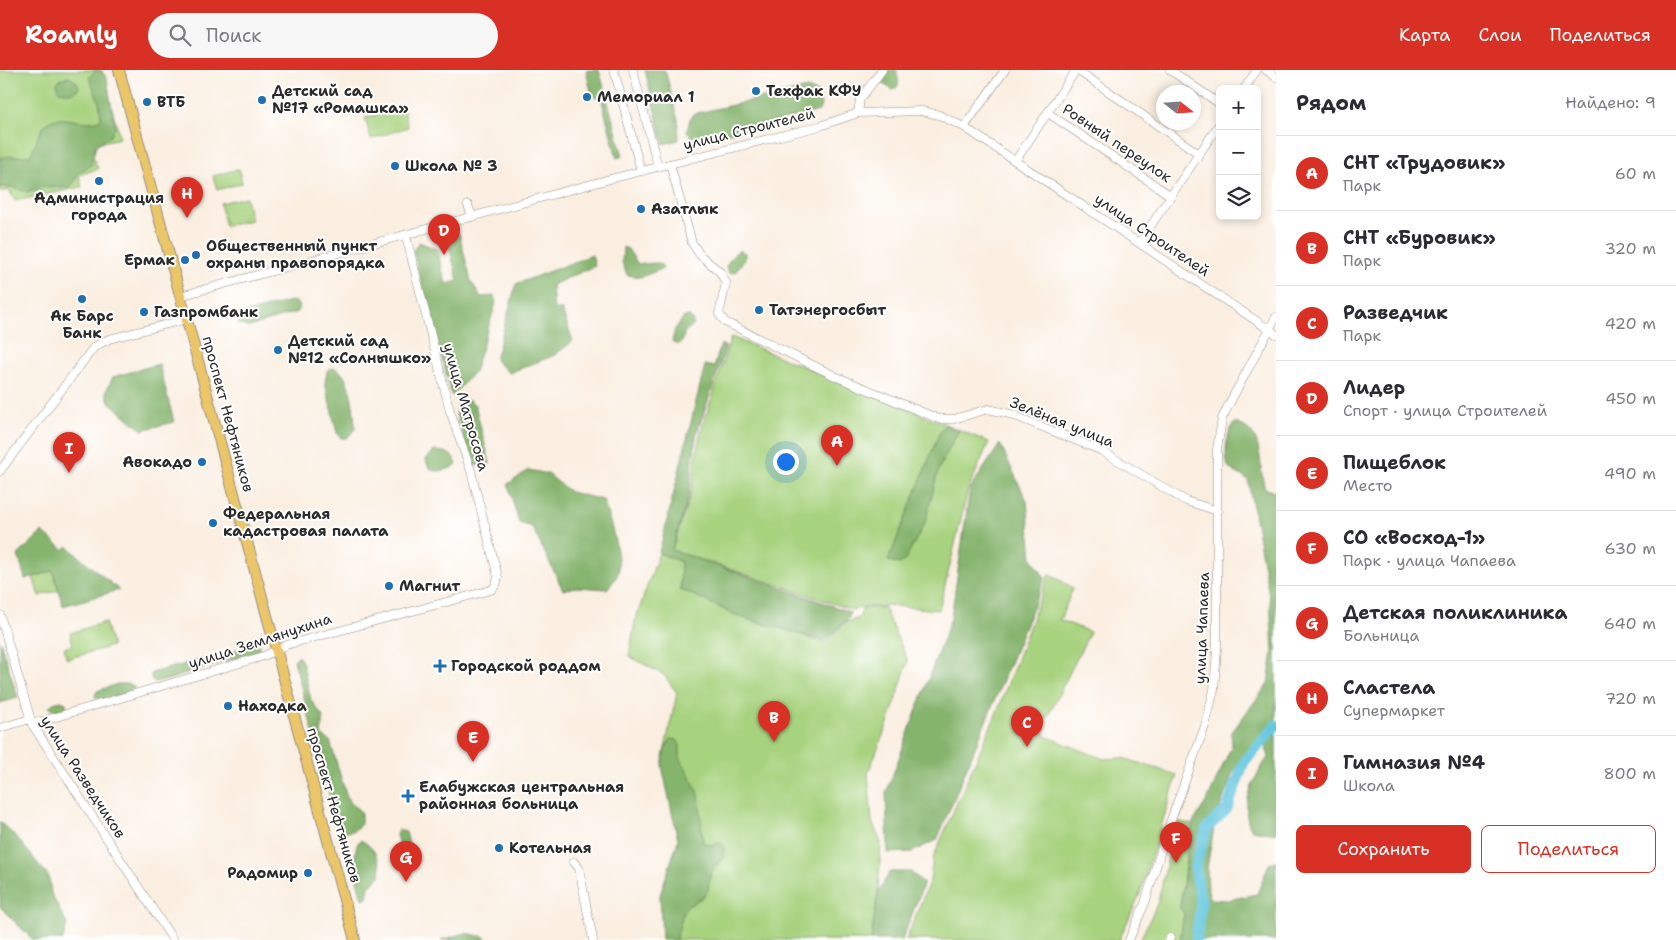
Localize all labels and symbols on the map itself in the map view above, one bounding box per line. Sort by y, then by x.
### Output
place label: Детский сад №17 «Ромашка» [272,81,409,118]
place label: Техфак КФУ [766,81,861,101]
marker: Техфак КФУ [750,85,762,97]
north arrow [1156,85,1201,130]
place label: Мемориал 1 [597,87,695,107]
marker: Мемориал 1 [581,91,593,103]
place label: ВТБ [157,92,185,112]
marker: Детский сад №17 «Ромашка» [256,94,268,106]
marker: ВТБ [141,96,153,108]
street label: Ровный переулок [1058,99,1176,187]
street label: улица Строителей [681,103,817,155]
place label: Школа № 3 [405,156,497,176]
marker: Школа № 3 [389,160,401,172]
marker: Администрация города [93,175,105,187]
pin: H [171,177,203,218]
place label: Администрация города [34,188,164,225]
street label: улица Строителей [1090,189,1214,281]
place label: Азатлык [651,199,719,219]
marker: Азатлык [635,203,647,215]
pin: D [428,214,460,255]
place label: Общественный пункт охраны правопорядка [206,236,385,273]
marker: Общественный пункт охраны правопорядка [190,249,202,261]
place label: Ермак [124,250,176,270]
marker: Ермак [179,254,191,266]
marker: Ак Барс Банк [76,293,88,305]
place label: Татэнергосбыт [769,300,886,320]
place label: Газпромбанк [154,302,259,322]
marker: Татэнергосбыт [753,304,765,316]
place label: Ак Барс Банк [50,306,114,343]
marker: Газпромбанк [138,306,150,318]
place label: Детский сад №12 «Солнышко» [288,331,431,368]
street label: проспект Нефтяников [198,334,258,494]
street label: улица Матросова [438,341,494,474]
marker: Детский сад №12 «Солнышко» [272,344,284,356]
street label: Зелёная улица [1007,392,1118,452]
pin: A [821,425,853,466]
pin: I [53,432,85,473]
your location [773,449,799,475]
place label: Авокадо [122,452,192,472]
marker: Авокадо [196,456,208,468]
place label: Федеральная кадастровая палата [223,504,389,541]
marker: Федеральная кадастровая палата [207,517,219,529]
street label: улица Чапаева [1190,571,1214,684]
place label: Магнит [399,576,460,596]
marker: Магнит [383,580,395,592]
street label: улица Землянухина [186,608,335,674]
place label: Городской роддом [451,656,601,676]
marker: Городской роддом [433,659,447,673]
place label: Находка [238,696,307,716]
marker: Находка [222,700,234,712]
pin: B [758,701,790,742]
pin: C [1011,706,1043,747]
street label: улица Разведчиков [36,712,130,842]
pin: E [457,721,489,762]
street label: проспект Нефтяников [302,725,366,885]
place label: Елабужская центральная районная больница [419,777,624,814]
marker: Елабужская центральная районная больница [401,789,415,803]
pin: F [1160,822,1192,863]
place label: Котельная [509,838,592,858]
pin: G [390,841,422,882]
marker: Котельная [493,842,505,854]
place label: Радомир [227,863,298,883]
marker: Радомир [302,867,314,879]

